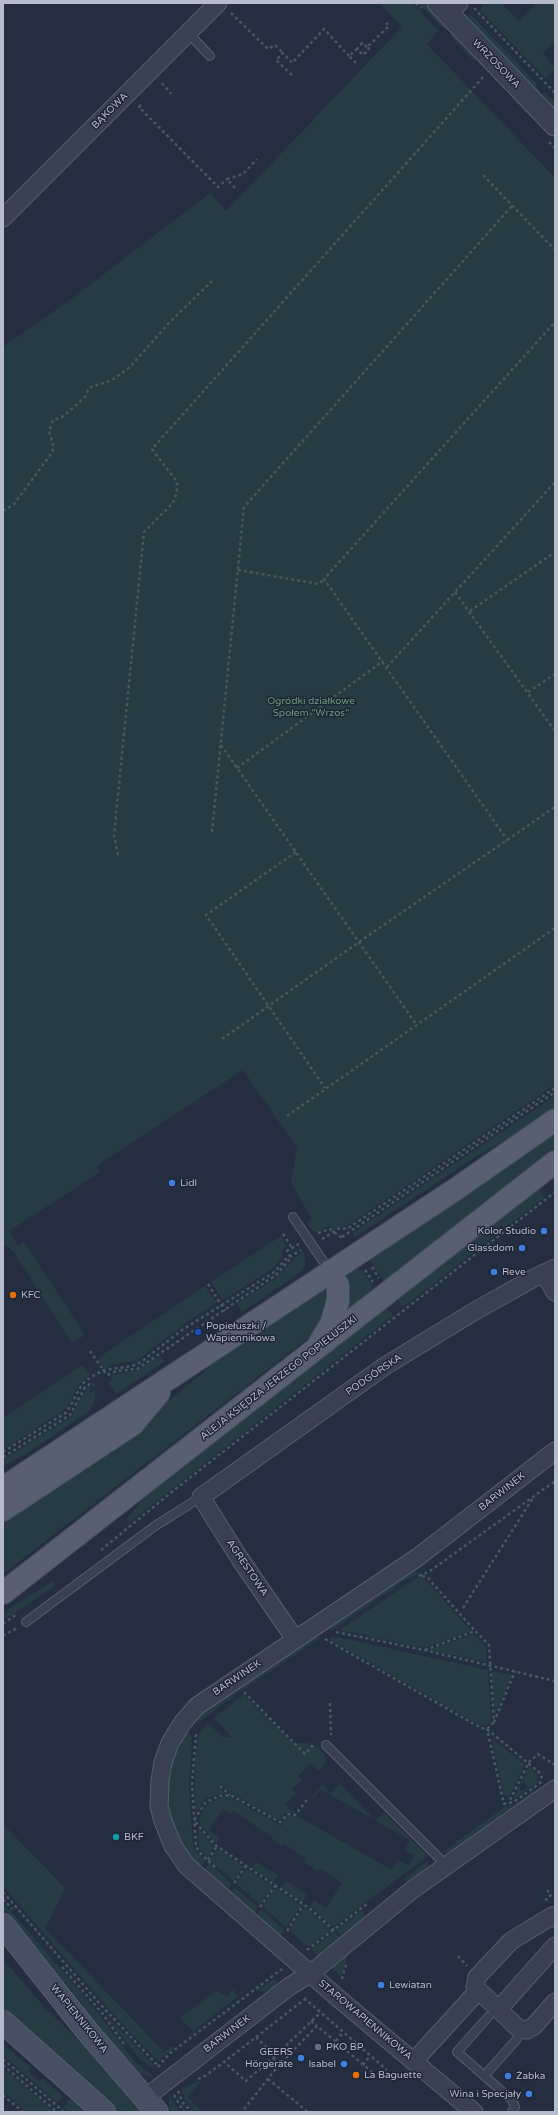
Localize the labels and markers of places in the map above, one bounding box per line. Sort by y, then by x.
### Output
place label: Lidl [180,1177,197,1189]
marker: Lidl [167,1178,177,1188]
place label: Kolor Studio [477,1225,536,1237]
marker: Kolor Studio [539,1226,549,1236]
place label: Glassdom [467,1242,514,1254]
marker: Glassdom [517,1243,527,1253]
place label: Reve [502,1266,526,1278]
marker: Reve [489,1267,499,1277]
place label: KFC [21,1289,41,1301]
marker: KFC [8,1290,18,1300]
place label: Popiełuszki / Wapiennikowa [206,1320,275,1344]
marker: Popiełuszki / Wapiennikowa [193,1327,203,1337]
place label: BKF [124,1831,144,1843]
marker: BKF [111,1832,121,1842]
place label: Lewiatan [389,1979,432,1991]
marker: Lewiatan [376,1980,386,1990]
place label: PKO BP [326,2041,363,2053]
marker: PKO BP [313,2042,323,2052]
place label: GEERS Hörgeräte [245,2046,293,2070]
marker: GEERS Hörgeräte [296,2053,306,2063]
place label: Isabel [308,2058,336,2070]
marker: Isabel [339,2059,349,2069]
place label: La Baguette [364,2069,422,2081]
marker: La Baguette [351,2070,361,2080]
place label: Żabka [516,2070,545,2082]
marker: Żabka [503,2071,513,2081]
place label: Wina i Specjały [450,2088,521,2100]
marker: Wina i Specjały [524,2089,534,2099]

